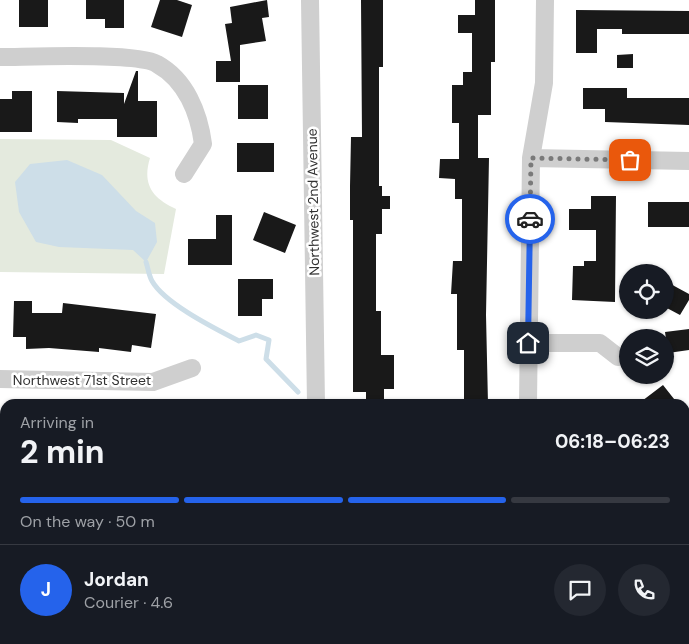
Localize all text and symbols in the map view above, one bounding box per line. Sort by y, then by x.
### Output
street label: Northwest 2nd Avenue [303,128,323,276]
pin [609,139,651,181]
icon: bag [616,146,644,174]
courier [505,194,555,244]
icon: car [516,205,544,233]
map controls [619,264,674,384]
button: locate [619,264,674,319]
pin [507,322,549,364]
icon: home [514,329,542,357]
button: layers [619,329,674,384]
street label: Northwest 71st Street [13,371,151,389]
text: Arriving in [20,412,94,433]
text: 06:18–06:23 [555,429,670,454]
text: 2 min [20,431,105,473]
text: On the way · 50 m [20,511,155,532]
button: chat [554,564,606,616]
button: phone [618,564,670,616]
text: Jordan [84,567,149,592]
text: J [41,577,51,602]
text: Courier · 4.6 [84,592,173,613]

